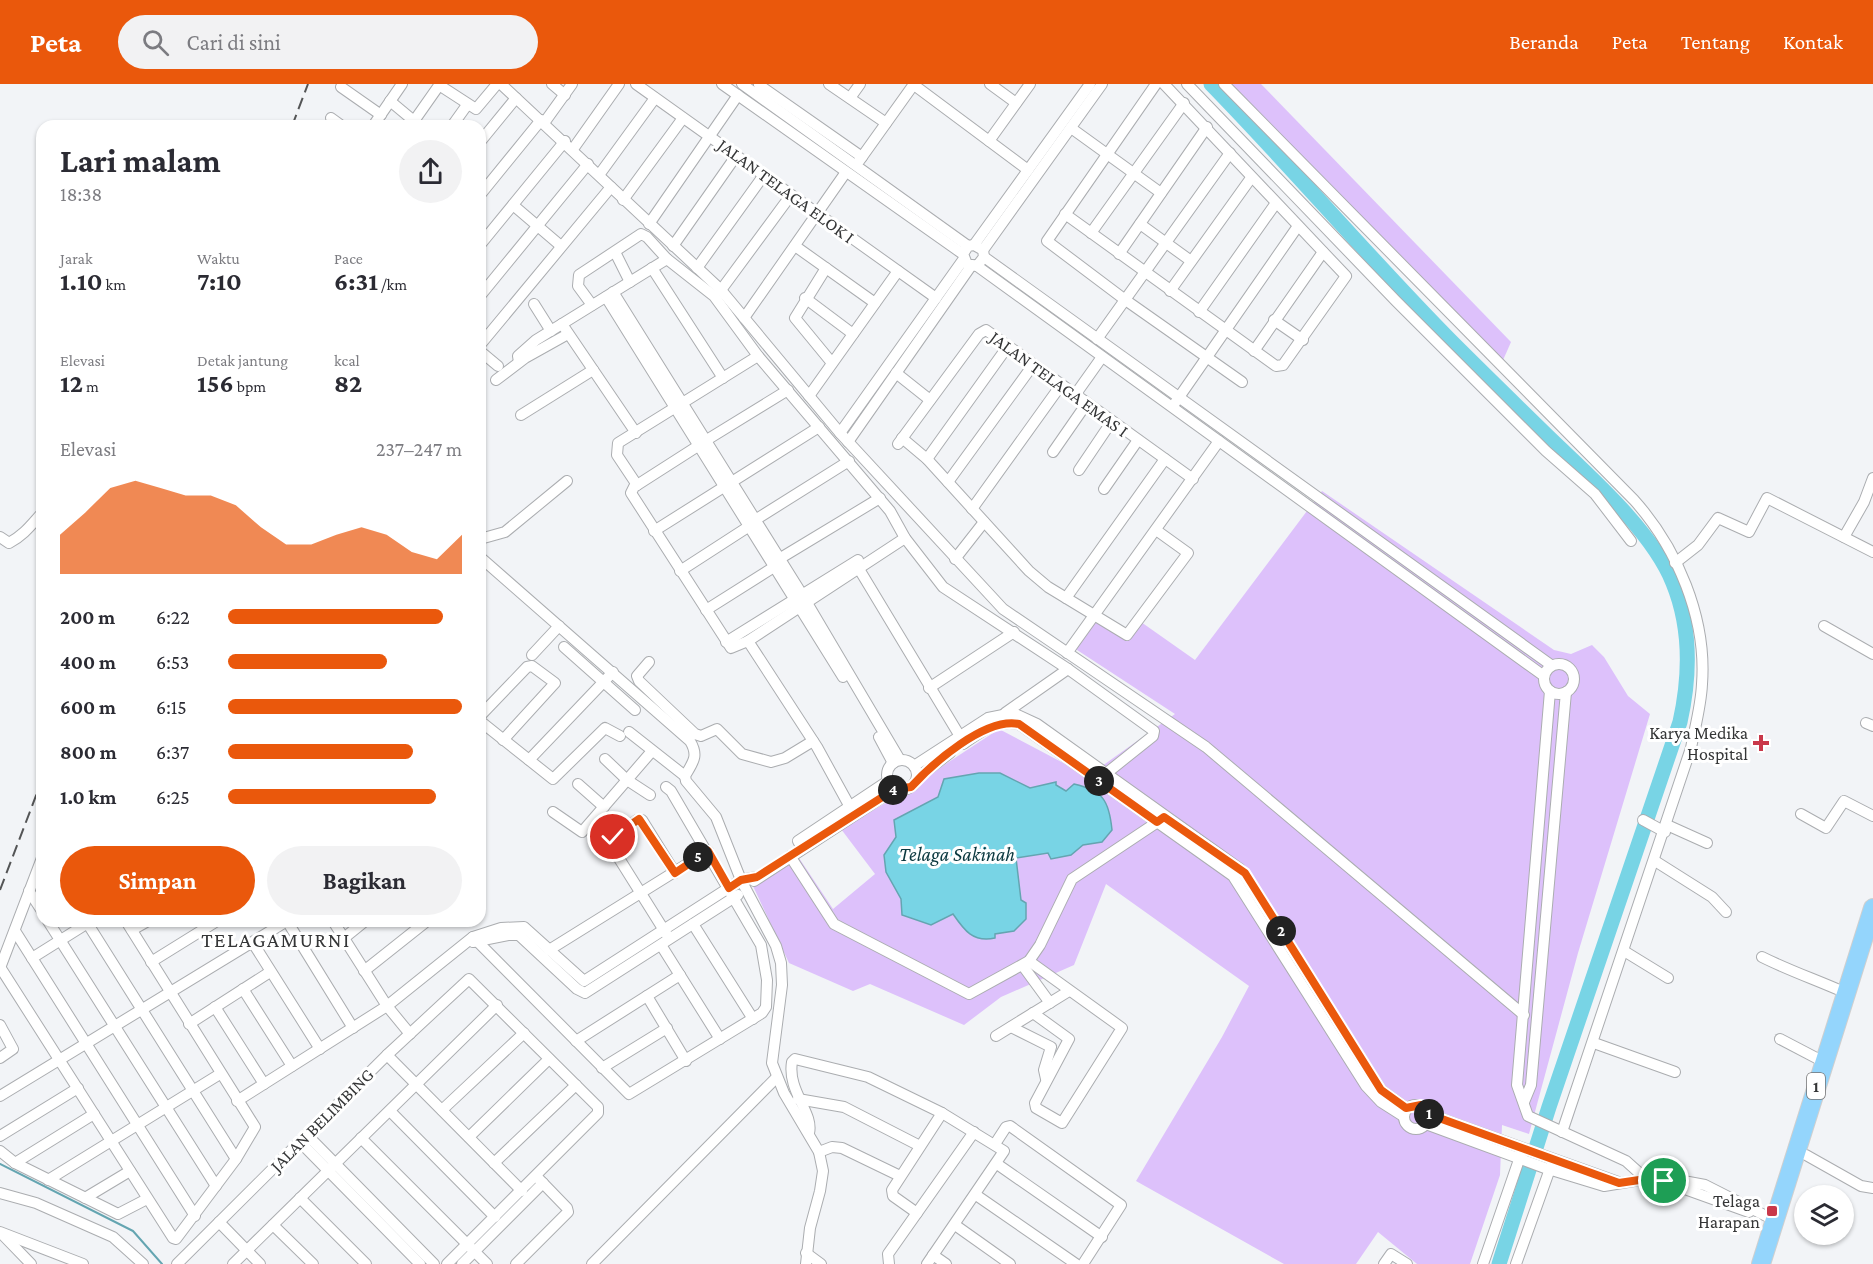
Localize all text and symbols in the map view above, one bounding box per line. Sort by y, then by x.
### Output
search box [118,15,538,69]
icon: search [139,26,172,59]
text: Peta [30,27,82,58]
text: Cari di sini [187,30,281,55]
text: Beranda [1509,30,1579,54]
text: Peta [1612,30,1648,54]
text: Tentang [1681,30,1750,54]
text: Kontak [1783,30,1843,54]
street label: JALAN TELAGA ELOK I [712,134,858,247]
button: share [399,140,462,203]
text: Lari malam [60,142,221,179]
text: 18:38 [60,183,102,205]
text: Jarak [60,250,93,267]
text: Waktu [197,250,240,267]
text: Pace [334,250,363,267]
text: 1.10 [60,267,102,296]
text: 7:10 [197,267,242,296]
text: 6:31 [334,267,378,296]
text: km [102,276,126,293]
text: /km [378,276,407,293]
street label: JALAN TELAGA EMAS I [984,326,1132,441]
text: Elevasi [60,352,105,369]
text: Detak jantung [197,352,288,369]
text: kcal [334,352,360,369]
text: 12 [60,369,83,398]
text: 156 [197,369,234,398]
text: 82 [334,369,362,398]
text: m [83,378,99,395]
text: bpm [234,378,266,395]
text: Elevasi [60,438,116,460]
text: 237–247 m [376,438,462,460]
text: 200 m [60,606,115,628]
text: 6:22 [156,606,190,628]
text: 400 m [60,651,116,673]
text: 6:53 [156,651,189,673]
text: 600 m [60,696,116,718]
text: 6:15 [156,696,187,718]
place label: Karya Medika Hospital [1649,723,1748,764]
marker: Karya Medika Hospital [1752,734,1770,752]
text: 800 m [60,741,117,763]
text: 6:37 [156,741,189,763]
pin: 3 [1084,766,1114,796]
text: 3 [1095,772,1103,789]
pin: 4 [878,775,908,805]
text: 4 [889,781,897,798]
text: 1.0 km [60,786,116,808]
text: 6:25 [156,786,190,808]
pin [587,811,638,862]
icon: check [596,820,629,853]
pin: 5 [683,842,713,872]
water label: Telaga Sakinah [899,843,1015,866]
button: Simpan [60,846,255,915]
button: Bagikan [267,846,462,915]
text: 5 [694,848,702,865]
pin: 2 [1266,916,1296,946]
text: 2 [1277,922,1285,939]
district label: TELAGAMURNI [201,928,351,952]
street label: JALAN BELIMBING [265,1064,378,1177]
road number: 1 [1807,1073,1825,1099]
pin: 1 [1414,1099,1444,1129]
text: 1 [1426,1105,1432,1122]
pin [1638,1155,1689,1206]
icon: arrive [1647,1164,1680,1197]
map controls [1794,1185,1854,1245]
button: layers [1794,1185,1854,1245]
place label: Telaga Harapan [1698,1191,1760,1232]
marker: Telaga Harapan [1765,1204,1779,1218]

